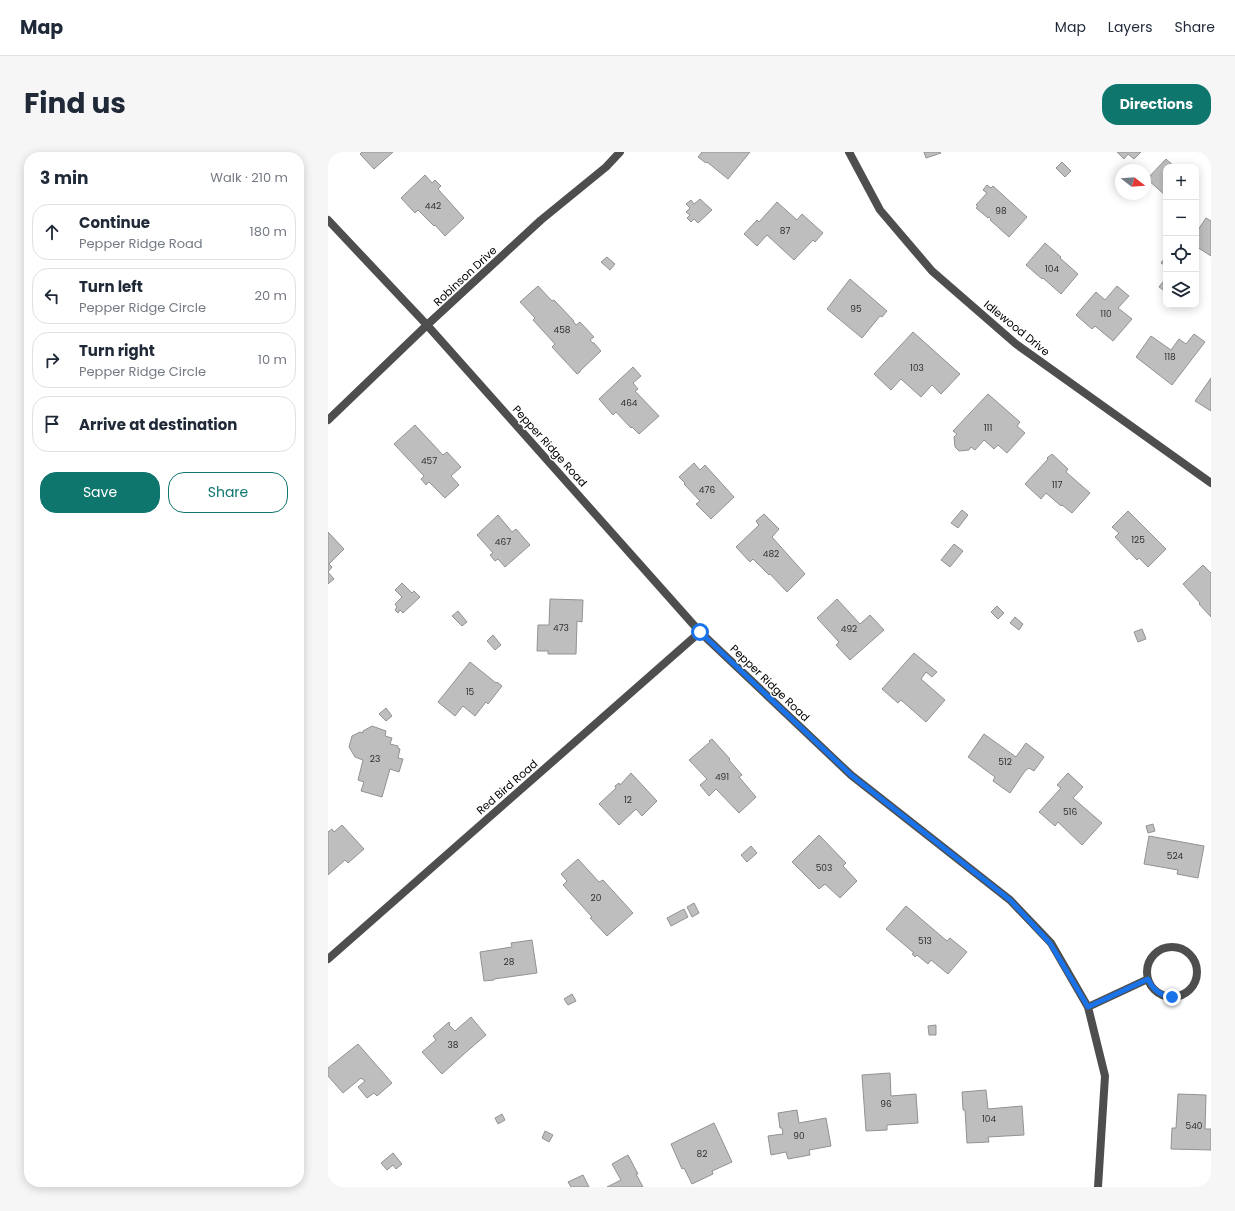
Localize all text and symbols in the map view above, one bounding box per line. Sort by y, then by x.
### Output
text: Map [20,14,63,41]
text: Map [1055,17,1086,37]
text: Layers [1108,17,1152,37]
text: Share [1174,17,1215,37]
text: Find us [24,84,126,123]
button: Directions [1102,84,1211,125]
north arrow [1115,164,1151,200]
map controls [1163,164,1199,308]
button: + [1163,164,1199,200]
text: 3 min [40,166,88,190]
text: Walk · 210 m [210,168,288,187]
house number: 442 [425,200,441,212]
button: − [1163,200,1199,236]
house number: 98 [995,205,1007,217]
text: Continue [79,212,150,233]
icon: ahead [41,221,63,243]
text: 180 m [250,222,287,241]
house number: 87 [780,225,790,237]
text: Pepper Ridge Road [79,234,203,253]
button: locate [1163,236,1199,272]
street label: Robinson Drive [430,242,500,310]
house number: 104 [1045,263,1059,275]
button: layers [1163,272,1199,308]
text: Turn left [79,276,143,297]
icon: left [41,285,63,307]
text: 20 m [254,286,287,305]
street label: Idlewood Drive [981,296,1054,360]
text: Pepper Ridge Circle [79,298,206,317]
house number: 95 [850,303,862,315]
house number: 110 [1100,308,1112,320]
house number: 458 [554,324,571,336]
text: Turn right [79,340,155,361]
icon: right [41,349,63,371]
text: 10 m [258,350,287,369]
house number: 118 [1164,351,1176,363]
text: Pepper Ridge Circle [79,362,206,381]
house number: 103 [910,362,924,374]
house number: 464 [620,397,638,409]
street label: Pepper Ridge Road [509,402,591,490]
icon: arrive [41,413,63,435]
text: Arrive at destination [79,414,237,435]
house number: 111 [984,422,992,434]
house number: 457 [421,455,437,467]
button: Save [40,472,160,513]
button: Share [168,472,288,513]
house number: 117 [1052,479,1062,491]
house number: 476 [699,484,715,496]
house number: 125 [1131,534,1145,546]
house number: 467 [495,536,511,548]
house number: 482 [763,548,779,560]
house number: 473 [553,622,569,634]
route start [691,623,709,641]
house number: 492 [841,623,857,635]
street label: Pepper Ridge Road [727,641,813,725]
house number: 15 [466,686,475,698]
house number: 23 [370,753,380,765]
street label: Red Bird Road [473,756,541,818]
house number: 512 [998,756,1012,768]
house number: 491 [715,771,729,783]
house number: 12 [624,794,632,806]
house number: 516 [1063,806,1077,818]
house number: 524 [1167,850,1184,862]
house number: 503 [816,862,832,874]
house number: 20 [591,892,602,904]
house number: 513 [918,935,932,947]
house number: 28 [504,956,515,968]
route end [1163,988,1181,1006]
house number: 38 [448,1039,459,1051]
house number: 96 [880,1098,892,1110]
house number: 104 [982,1113,996,1125]
house number: 540 [1186,1120,1203,1132]
house number: 90 [793,1130,805,1142]
house number: 82 [697,1148,707,1160]

